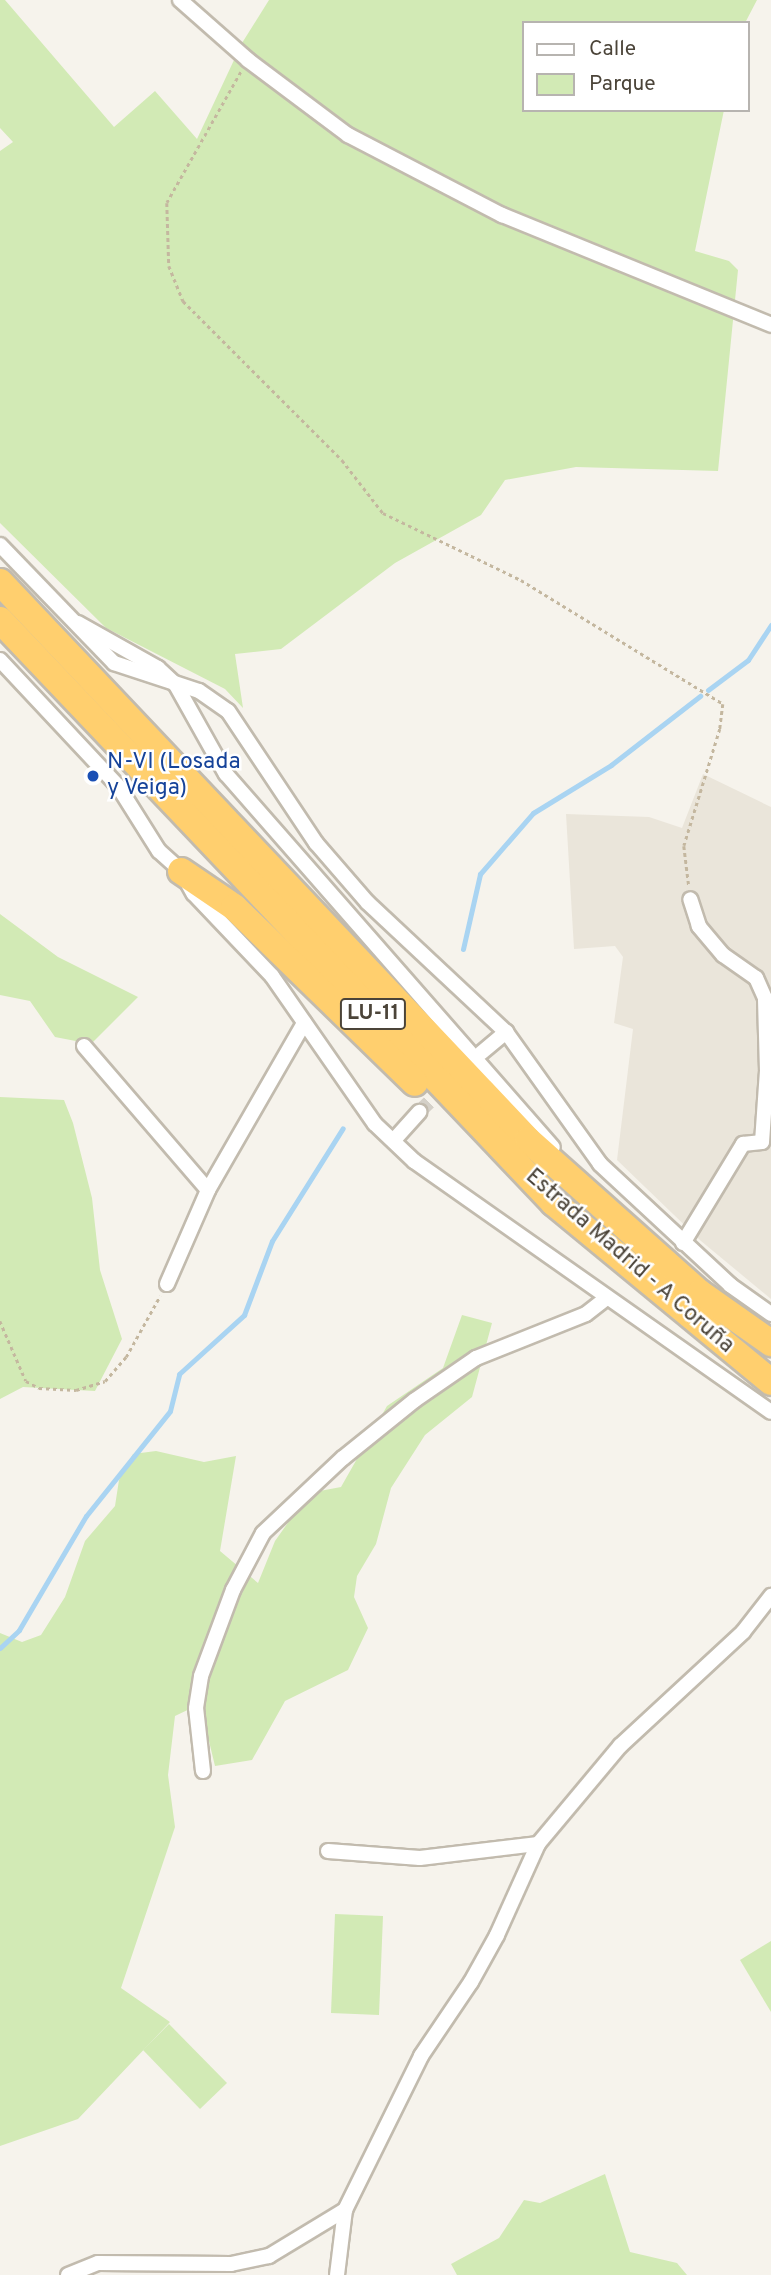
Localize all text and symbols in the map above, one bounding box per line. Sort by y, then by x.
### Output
legend [522,21,750,112]
text: Calle [589,36,636,63]
text: Parque [589,71,656,98]
place label: N-VI (Losada y Veiga) [107,749,241,803]
marker: N-VI (Losada y Veiga) [85,768,101,784]
road number: LU-11 [340,996,406,1032]
street label: Estrada Madrid - A Coruña [518,1163,740,1361]

